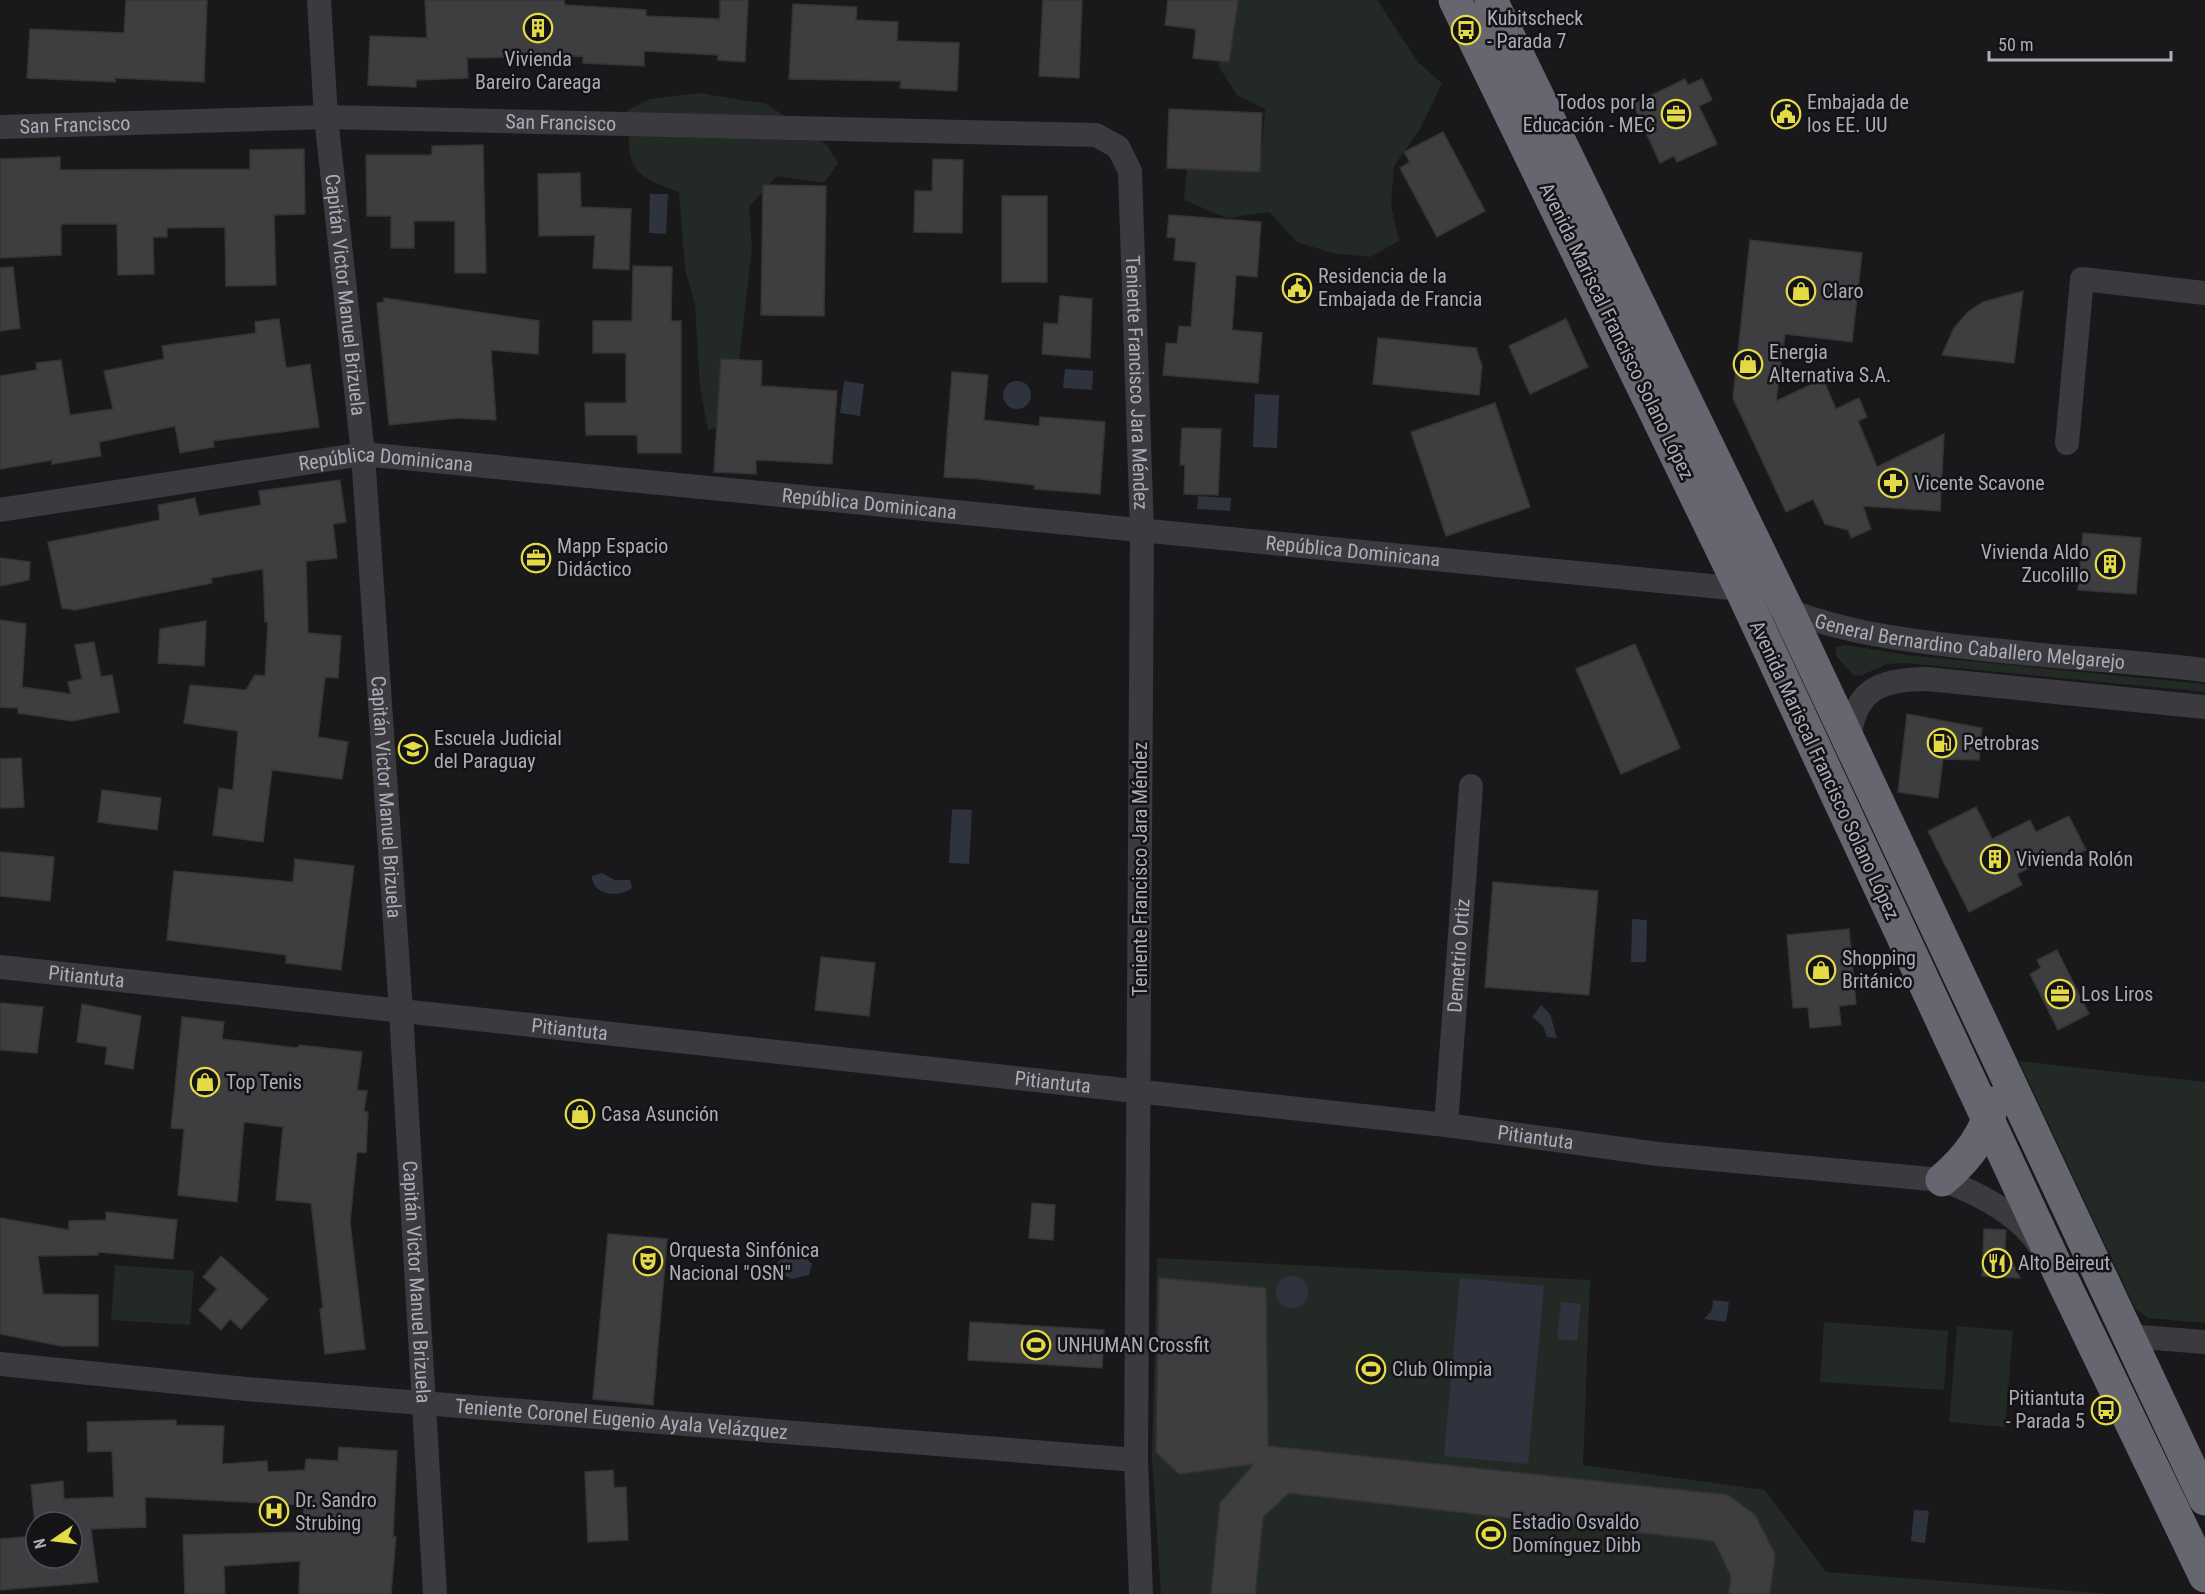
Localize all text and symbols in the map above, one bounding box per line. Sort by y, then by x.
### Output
place label: Kubitscheck - Parada 7 [1487,6,1583,53]
building icon: Vivienda Bareiro Careaga [522,12,554,44]
bus stop icon: Kubitscheck - Parada 7 [1450,14,1482,46]
scale bar [1989,24,2170,62]
text: 50 m [1998,34,2033,55]
place label: Vivienda Bareiro Careaga [475,47,601,94]
place label: Todos por la Educación - MEC [1523,90,1655,137]
place label: Embajada de los EE. UU [1807,90,1909,137]
office icon: Todos por la Educación - MEC [1660,98,1692,130]
public building icon: Embajada de los EE. UU [1770,98,1802,130]
street label: San Francisco [505,109,616,136]
street label: San Francisco [19,111,131,138]
street label: Capitán Victor Manuel Brizuela [320,173,371,417]
street label: Avenida Mariscal Francisco Solano López [1534,179,1700,483]
street label: Teniente Francisco Jara Méndez [1121,255,1153,510]
place label: Residencia de la Embajada de Francia [1318,264,1482,311]
public building icon: Residencia de la Embajada de Francia [1281,272,1313,304]
shop icon: Claro [1785,275,1817,307]
place label: Claro [1822,279,1863,303]
place label: Energia Alternativa S.A. [1769,340,1891,387]
shop icon: Energia Alternativa S.A. [1732,348,1764,380]
street label: República Dominicana [297,442,474,477]
pharmacy icon: Vicente Scavone [1877,467,1909,499]
place label: Vicente Scavone [1914,471,2045,495]
street label: República Dominicana [781,483,958,524]
street label: República Dominicana [1264,530,1442,571]
place label: Mapp Espacio Didáctico [557,534,668,581]
place label: Vivienda Aldo Zucolillo [1981,540,2089,587]
office icon: Mapp Espacio Didáctico [520,542,552,574]
building icon: Vivienda Aldo Zucolillo [2094,548,2126,580]
street label: General Bernardino Caballero Melgarejo [1812,608,2126,674]
street label: Avenida Mariscal Francisco Solano López [1745,617,1905,923]
street label: Capitán Victor Manuel Brizuela [366,675,407,919]
place label: Escuela Judicial del Paraguay [434,726,562,773]
fuel station icon: Petrobras [1926,727,1958,759]
place label: Petrobras [1963,731,2039,755]
school or university icon: Escuela Judicial del Paraguay [397,733,429,765]
street label: Teniente Francisco Jara Méndez [1128,742,1152,996]
building icon: Vivienda Rolón [1979,843,2011,875]
place label: Vivienda Rolón [2016,847,2133,871]
street label: Demetrio Ortiz [1442,898,1475,1013]
place label: Shopping Británico [1842,946,1916,993]
shop icon: Shopping Británico [1805,954,1837,986]
street label: Pitiantuta [47,960,126,993]
office icon: Los Liros [2044,978,2076,1010]
place label: Los Liros [2081,982,2153,1006]
street label: Pitiantuta [530,1013,609,1045]
shop icon: Top Tenis [189,1066,221,1098]
street label: Pitiantuta [1013,1066,1092,1098]
place label: Top Tenis [226,1070,302,1094]
shop icon: Casa Asunción [564,1098,596,1130]
place label: Casa Asunción [601,1102,719,1126]
street label: Pitiantuta [1496,1120,1575,1154]
street label: Capitán Victor Manuel Brizuela [398,1160,436,1404]
place label: Orquesta Sinfónica Nacional "OSN" [669,1238,819,1285]
theatre icon: Orquesta Sinfónica Nacional "OSN" [632,1245,664,1277]
restaurant icon: Alto Beireut [1981,1247,2013,1279]
place label: Alto Beireut [2018,1251,2110,1275]
sports icon: UNHUMAN Crossfit [1020,1329,1052,1361]
place label: UNHUMAN Crossfit [1057,1333,1209,1357]
sports icon: Club Olimpia [1355,1353,1387,1385]
place label: Club Olimpia [1392,1357,1492,1381]
place label: Pitiantuta - Parada 5 [2006,1386,2085,1433]
street label: Teniente Coronel Eugenio Ayala Velázquez [454,1394,789,1444]
bus stop icon: Pitiantuta - Parada 5 [2090,1394,2122,1426]
place label: Dr. Sandro Strubing [295,1488,377,1535]
hospital icon: Dr. Sandro Strubing [258,1495,290,1527]
north arrow [24,1510,84,1570]
place label: Estadio Osvaldo Domínguez Dibb [1512,1510,1641,1557]
sports icon: Estadio Osvaldo Domínguez Dibb [1475,1518,1507,1550]
text: N [30,1536,50,1551]

